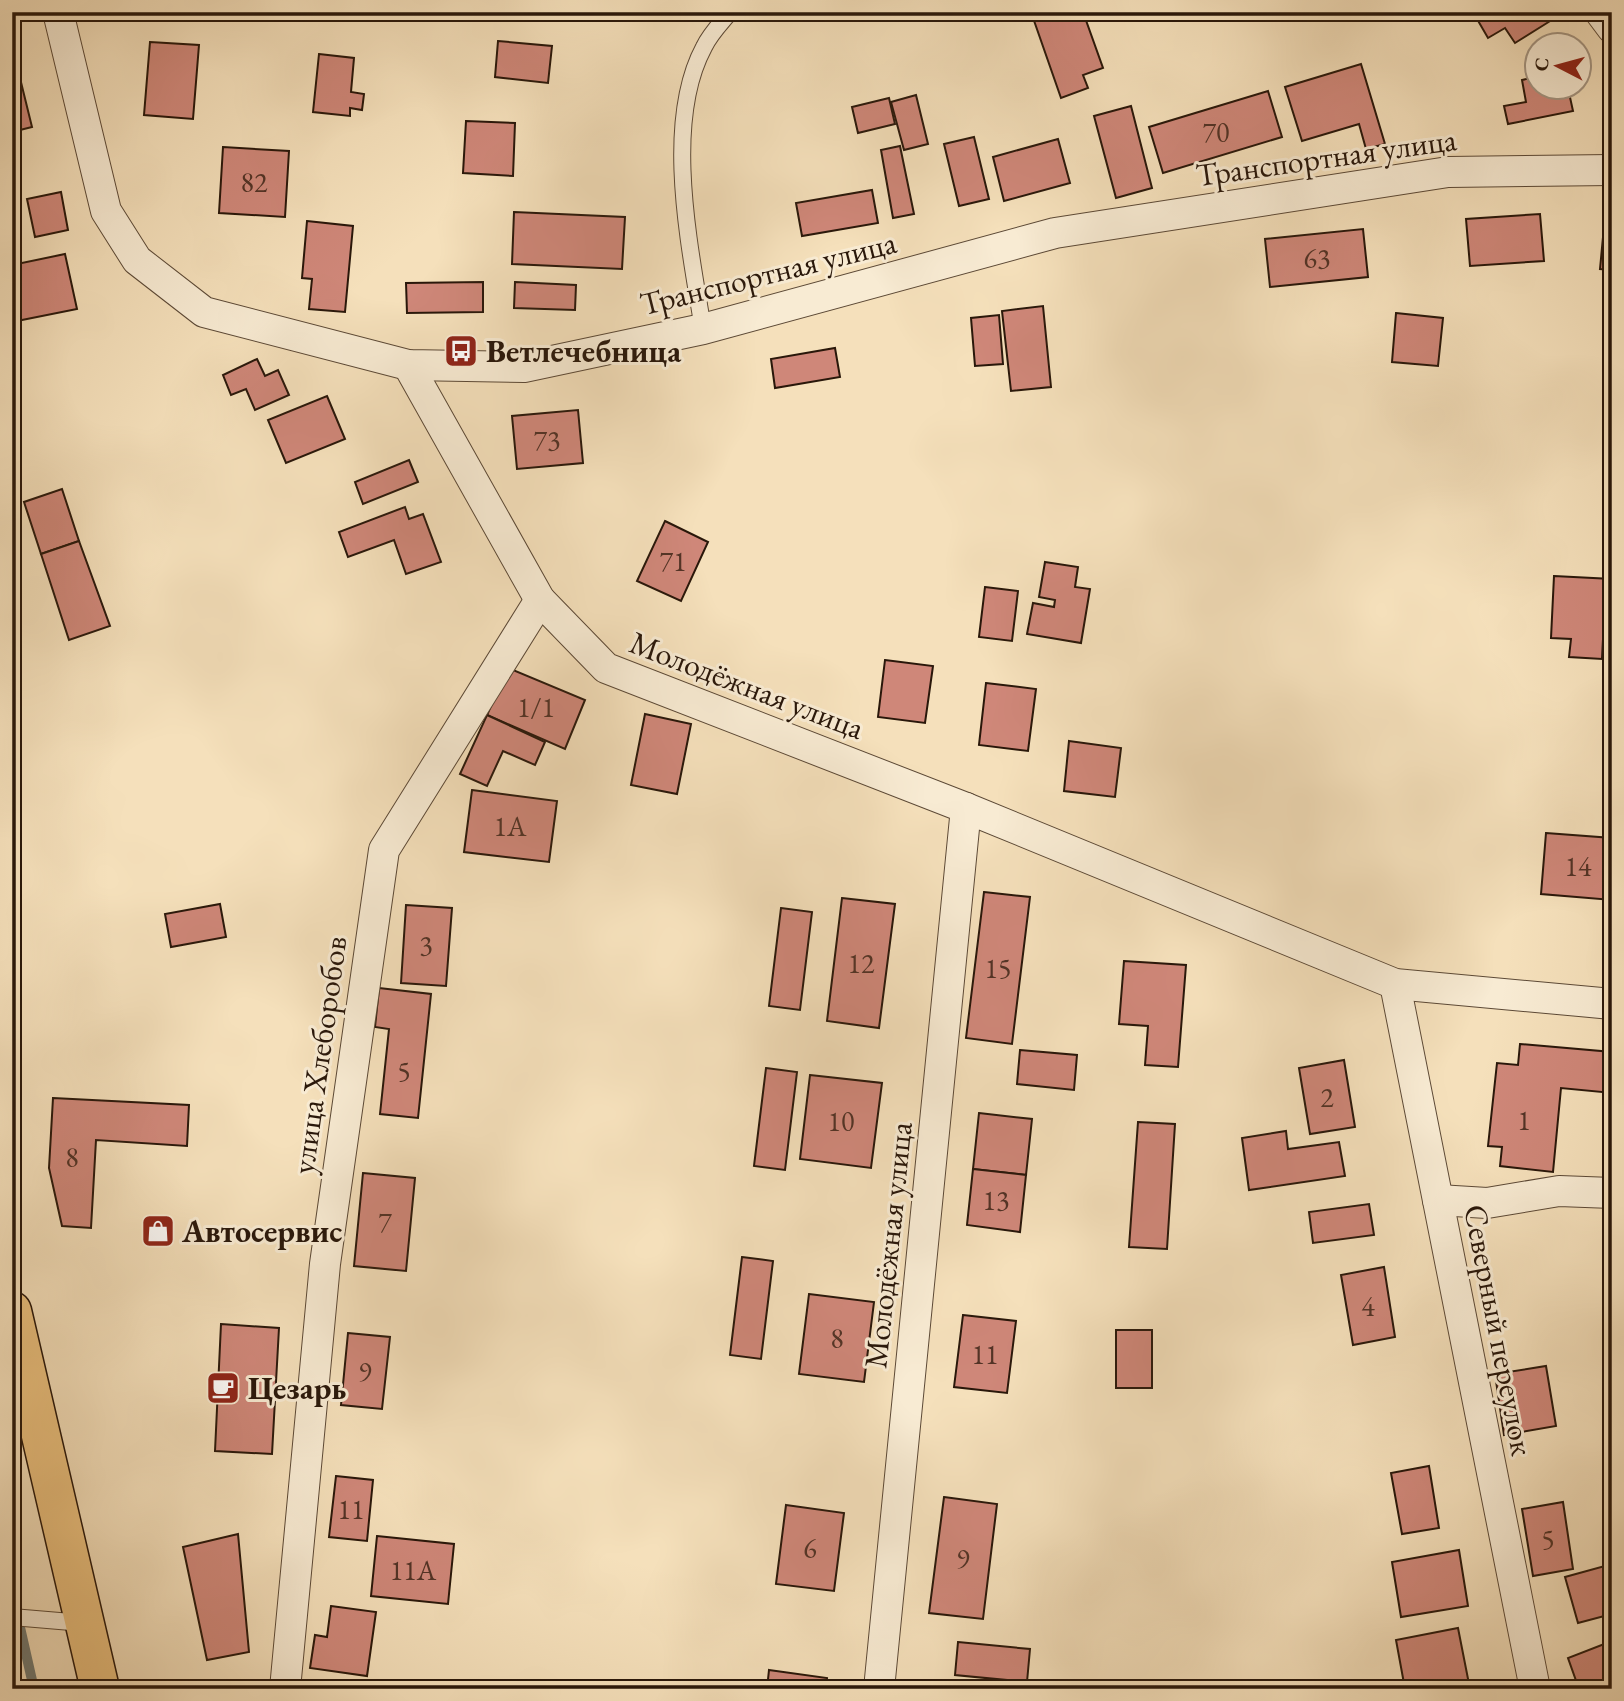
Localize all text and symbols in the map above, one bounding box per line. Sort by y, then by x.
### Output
north arrow [1522,32,1592,102]
text: С [1528,56,1555,72]
house number: 70 [1203,114,1229,150]
street label: Транспортная улица [1193,118,1459,196]
house number: 82 [241,164,268,200]
street label: Транспортная улица [635,221,901,325]
house number: 63 [1304,240,1330,276]
place label: Ветлечебница [486,330,682,372]
bus stop icon: Ветлечебница [442,332,480,370]
house number: 73 [534,422,560,458]
house number: 71 [660,543,686,579]
street label: Молодёжная улица [624,621,870,749]
house number: 1/1 [517,689,555,725]
house number: 1А [494,808,527,844]
house number: 14 [1565,848,1592,884]
house number: 3 [419,927,433,963]
street label: улица Хлеборобов [282,933,356,1177]
house number: 12 [848,945,875,981]
house number: 15 [985,950,1011,986]
house number: 5 [397,1053,411,1089]
house number: 2 [1320,1079,1334,1115]
house number: 1 [1517,1102,1531,1138]
house number: 10 [828,1103,854,1139]
street label: Молодёжная улица [854,1119,922,1370]
house number: 8 [65,1139,79,1175]
house number: 13 [983,1182,1009,1218]
street label: Северный переулок [1454,1201,1544,1459]
house number: 7 [378,1204,392,1240]
place label: Автосервис [181,1210,342,1252]
shop icon: Автосервис [139,1212,177,1250]
house number: 4 [1361,1288,1375,1324]
house number: 8 [830,1320,844,1356]
house number: 11 [972,1336,998,1372]
house number: 9 [358,1353,372,1389]
place label: Цезарь [248,1367,346,1409]
cafe icon: Цезарь [204,1369,242,1407]
house number: 11 [338,1491,364,1527]
house number: 5 [1541,1521,1555,1557]
house number: 6 [803,1530,817,1566]
house number: 9 [956,1540,970,1576]
house number: 11А [390,1552,437,1588]

